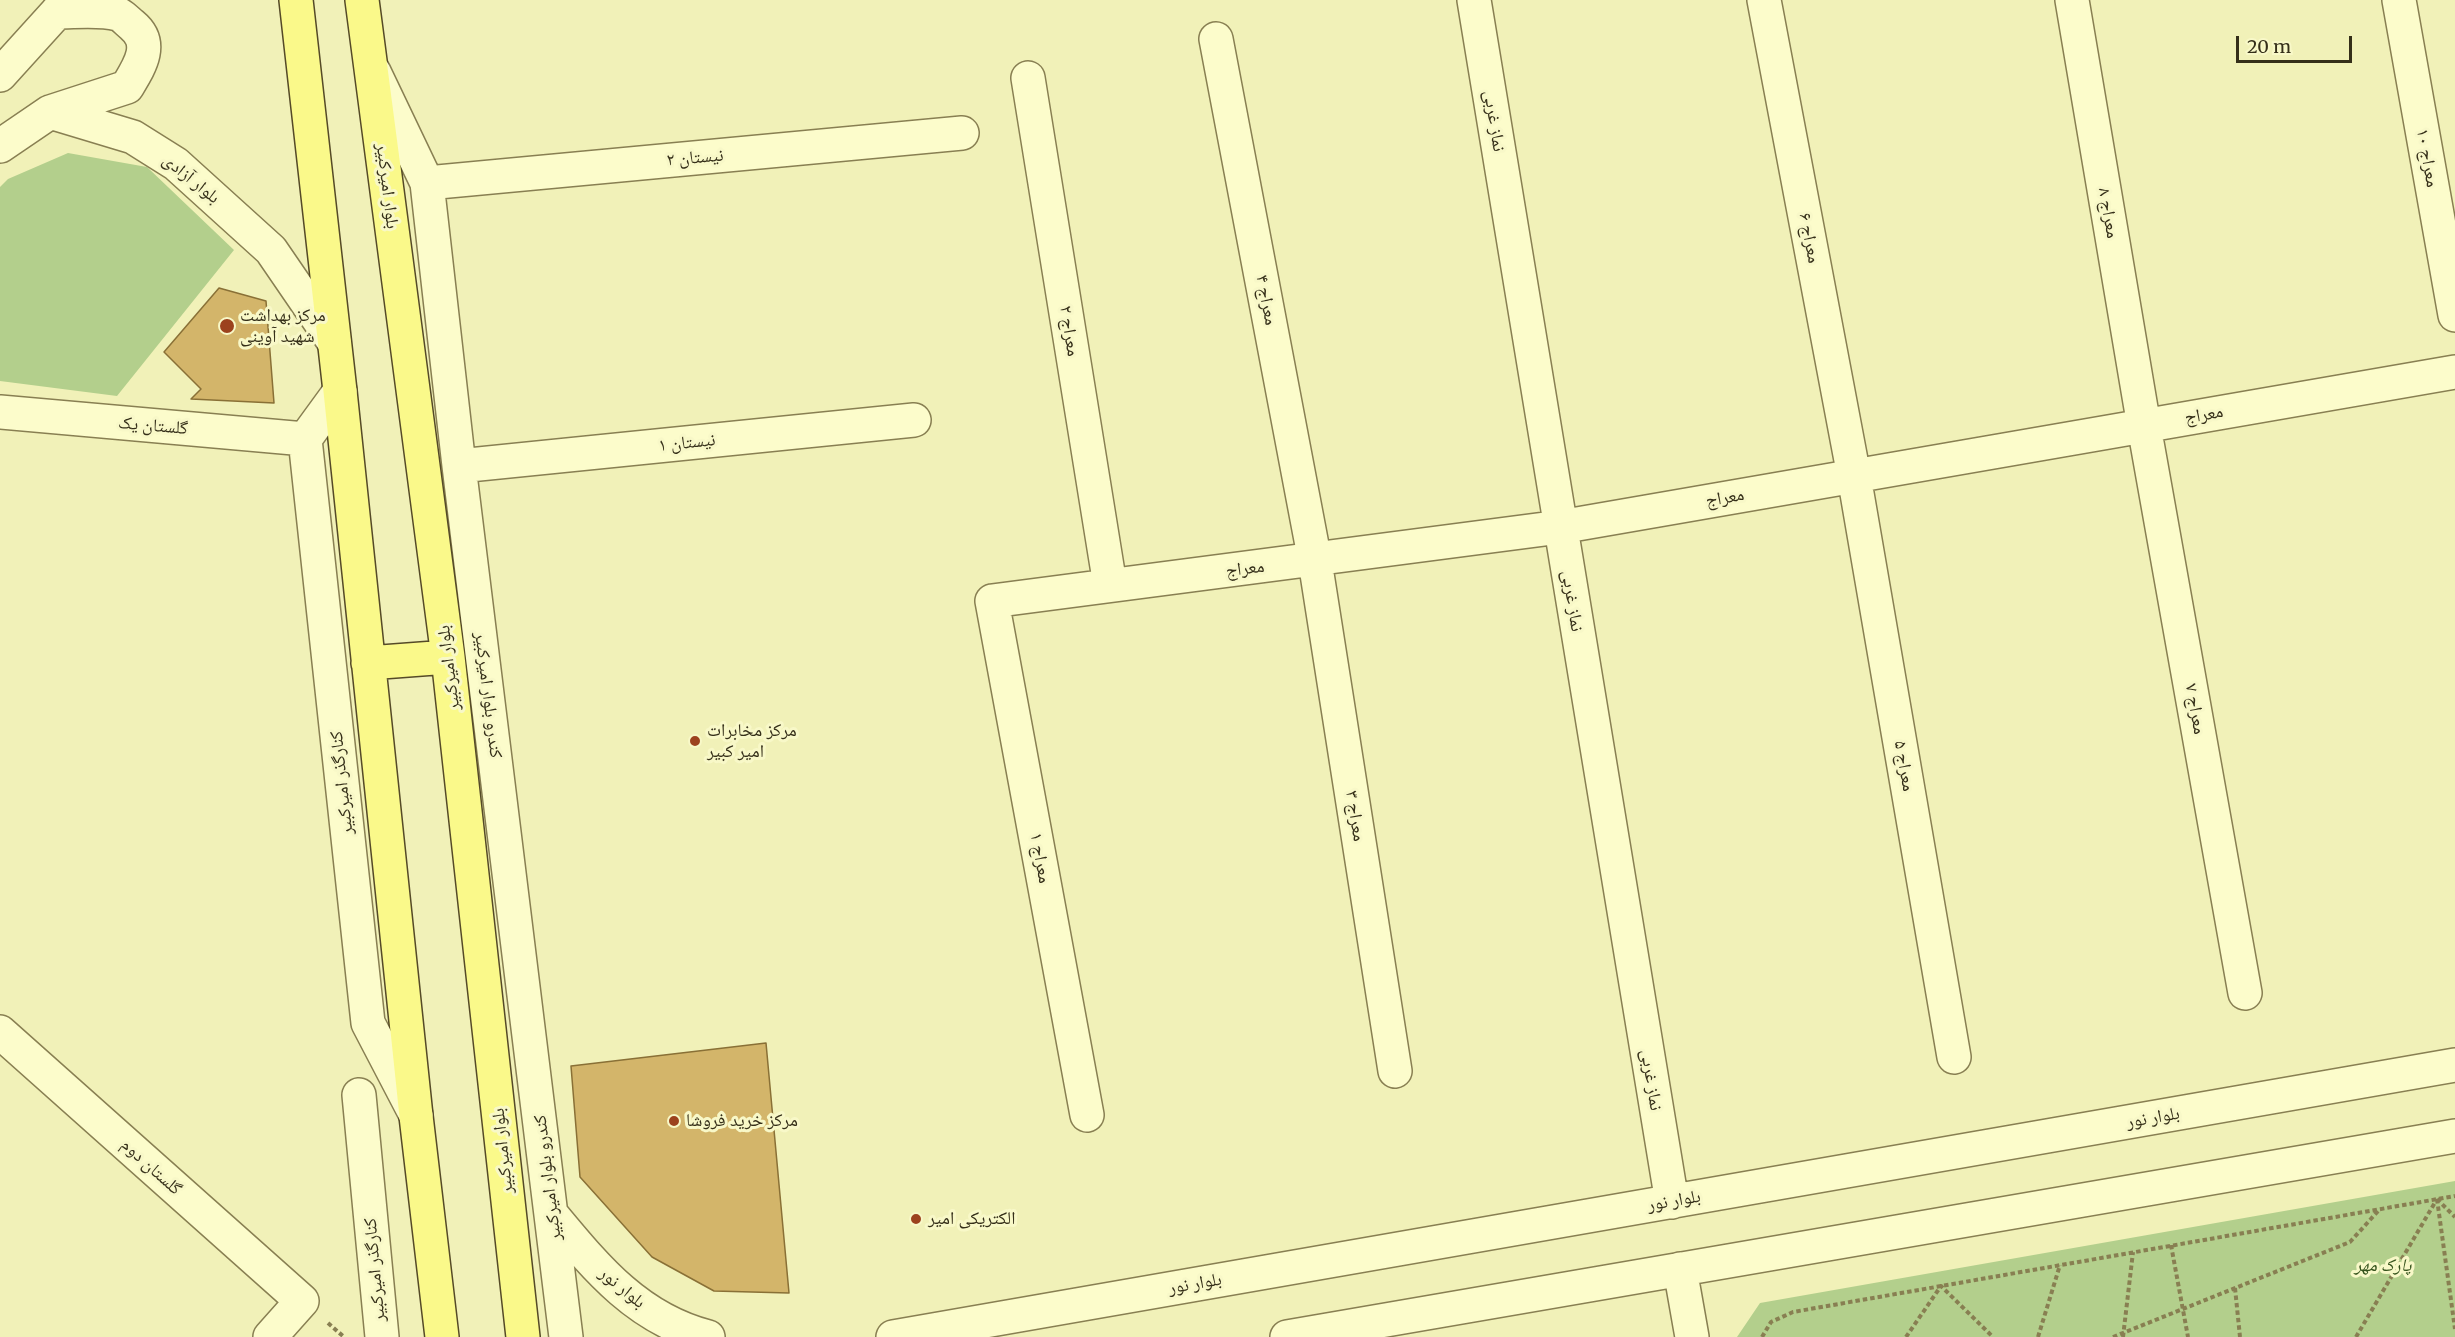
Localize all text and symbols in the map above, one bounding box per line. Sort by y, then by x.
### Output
scale bar [2239,24,2354,62]
text: 20 m [2247,35,2291,58]
street label: نماز غربی [1478,89,1510,153]
street label: معراج ۱۰ [2411,127,2443,189]
street label: بلوار امیرکبیر [371,142,403,230]
street label: نیستان ۲ [666,145,724,171]
street label: بلوار آزادی [158,149,224,209]
street label: معراج ۸ [2093,186,2123,240]
street label: معراج ۶ [1794,211,1824,265]
street label: معراج ۴ [1251,273,1281,327]
street label: معراج ۲ [1054,304,1084,358]
place label: مرکز بهداشت شهید آوینی [240,305,326,348]
marker: مرکز بهداشت شهید آوینی [218,317,236,335]
street label: معراج [2183,401,2225,429]
street label: گلستان یک [117,412,189,440]
street label: نیستان ۱ [657,429,717,457]
street label: معراج [1704,484,1746,512]
street label: معراج [1224,556,1266,582]
street label: نماز غربی [1556,569,1588,633]
street label: بلوار امیرکبیر [433,624,465,712]
street label: کندرو بلوار امیرکبیر [470,631,506,759]
street label: معراج ۷ [2180,682,2210,736]
place label: مرکز مخابرات امیر کبیر [707,720,797,762]
street label: کنارگذر امیرکبیر [326,730,358,836]
marker: مرکز مخابرات امیر کبیر [688,734,702,748]
street label: معراج ۵ [1889,739,1919,793]
street label: معراج ۳ [1340,789,1370,843]
street label: معراج ۱ [1025,831,1055,885]
street label: نماز غربی [1635,1048,1667,1112]
street label: بلوار نور [2125,1103,2181,1133]
street label: بلوار امیرکبیر [488,1107,518,1195]
place label: مرکز خرید فروشا [686,1110,798,1132]
street label: کندرو بلوار امیرکبیر [530,1114,566,1242]
marker: مرکز خرید فروشا [667,1114,681,1128]
street label: گلستان دوم [116,1134,186,1200]
street label: بلوار نور [1646,1186,1702,1216]
place label: الکتریکی امیر [928,1208,1015,1230]
marker: الکتریکی امیر [909,1212,923,1226]
street label: کنارگذر امیرکبیر [360,1217,390,1323]
park label: پارک مهر [2355,1255,2411,1277]
street label: بلوار نور [594,1263,650,1313]
street label: بلوار نور [1167,1269,1223,1299]

